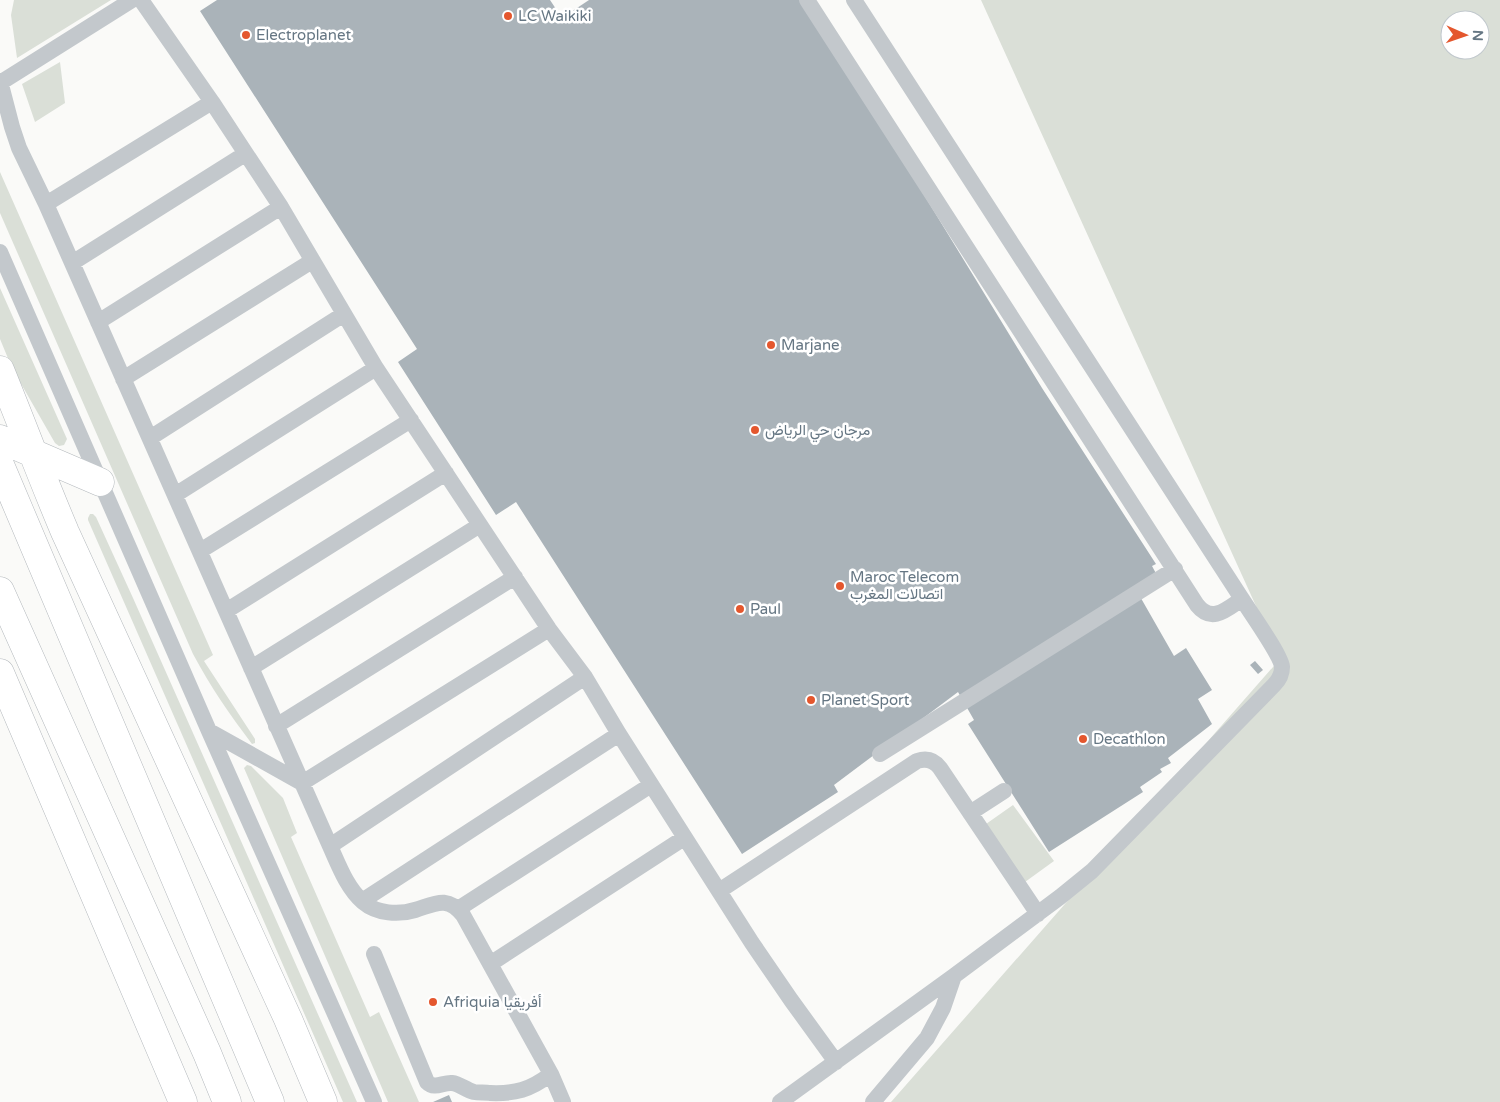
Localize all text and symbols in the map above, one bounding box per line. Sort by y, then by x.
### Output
place label: LC Waikiki [518,7,592,25]
marker: LC Waikiki [502,10,514,22]
north arrow [1440,10,1490,60]
place label: Electroplanet [256,26,351,44]
marker: Electroplanet [240,29,252,41]
text: N [1469,30,1486,41]
place label: Marjane [781,336,840,354]
marker: Marjane [765,339,777,351]
place label: مرجان حي الرياض [765,421,870,443]
marker: مرجان حي الرياض [749,424,761,436]
place label: Maroc Telecom اتصالات المغرب [850,568,959,603]
marker: Maroc Telecom اتصالات المغرب [834,580,846,592]
place label: Paul [750,600,781,618]
marker: Paul [734,603,746,615]
place label: Planet Sport [821,691,910,709]
marker: Planet Sport [805,694,817,706]
place label: Decathlon [1093,730,1166,748]
marker: Decathlon [1077,733,1089,745]
place label: Afriquia أفريقيا [443,993,542,1011]
marker: Afriquia أفريقيا [427,996,439,1008]

